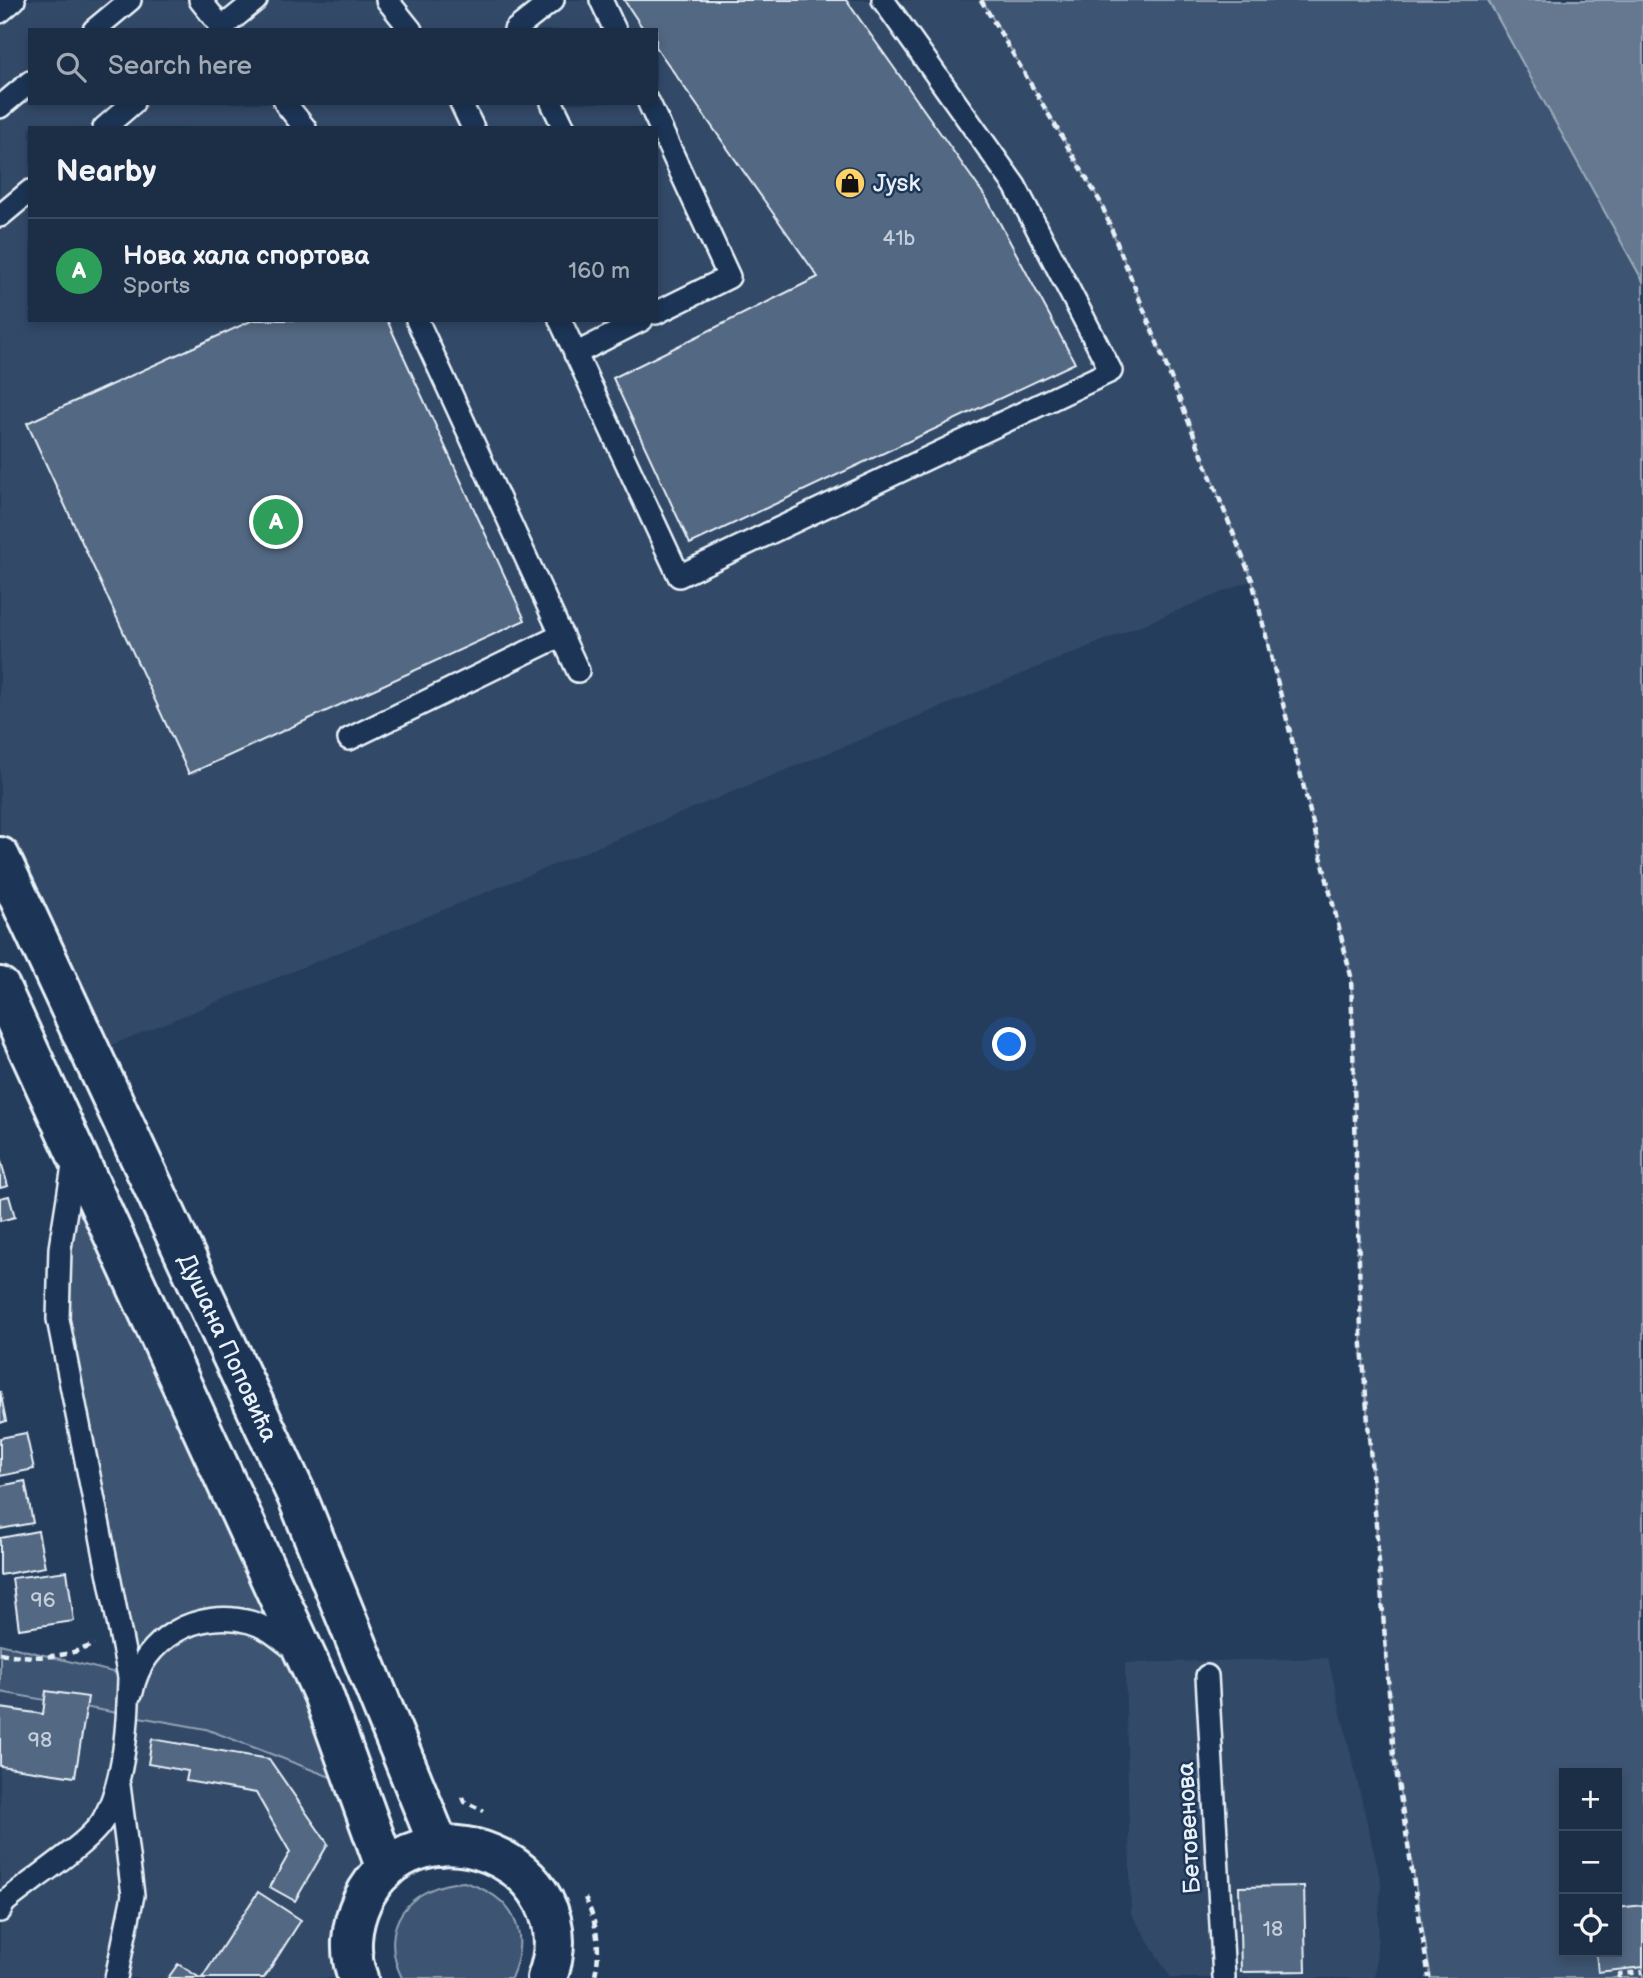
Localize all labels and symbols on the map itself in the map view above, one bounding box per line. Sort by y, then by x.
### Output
shop icon: Jysk [833,166,867,200]
place label: Jysk [873,169,920,198]
house number: 41b [883,226,916,251]
pin: A [253,496,299,548]
your location [992,1027,1026,1061]
street label: Душана Поповића [172,1249,284,1446]
house number: 96 [31,1588,56,1613]
house number: 98 [28,1728,52,1753]
street label: Бетовенова [1171,1761,1207,1895]
house number: 18 [1263,1917,1283,1942]

